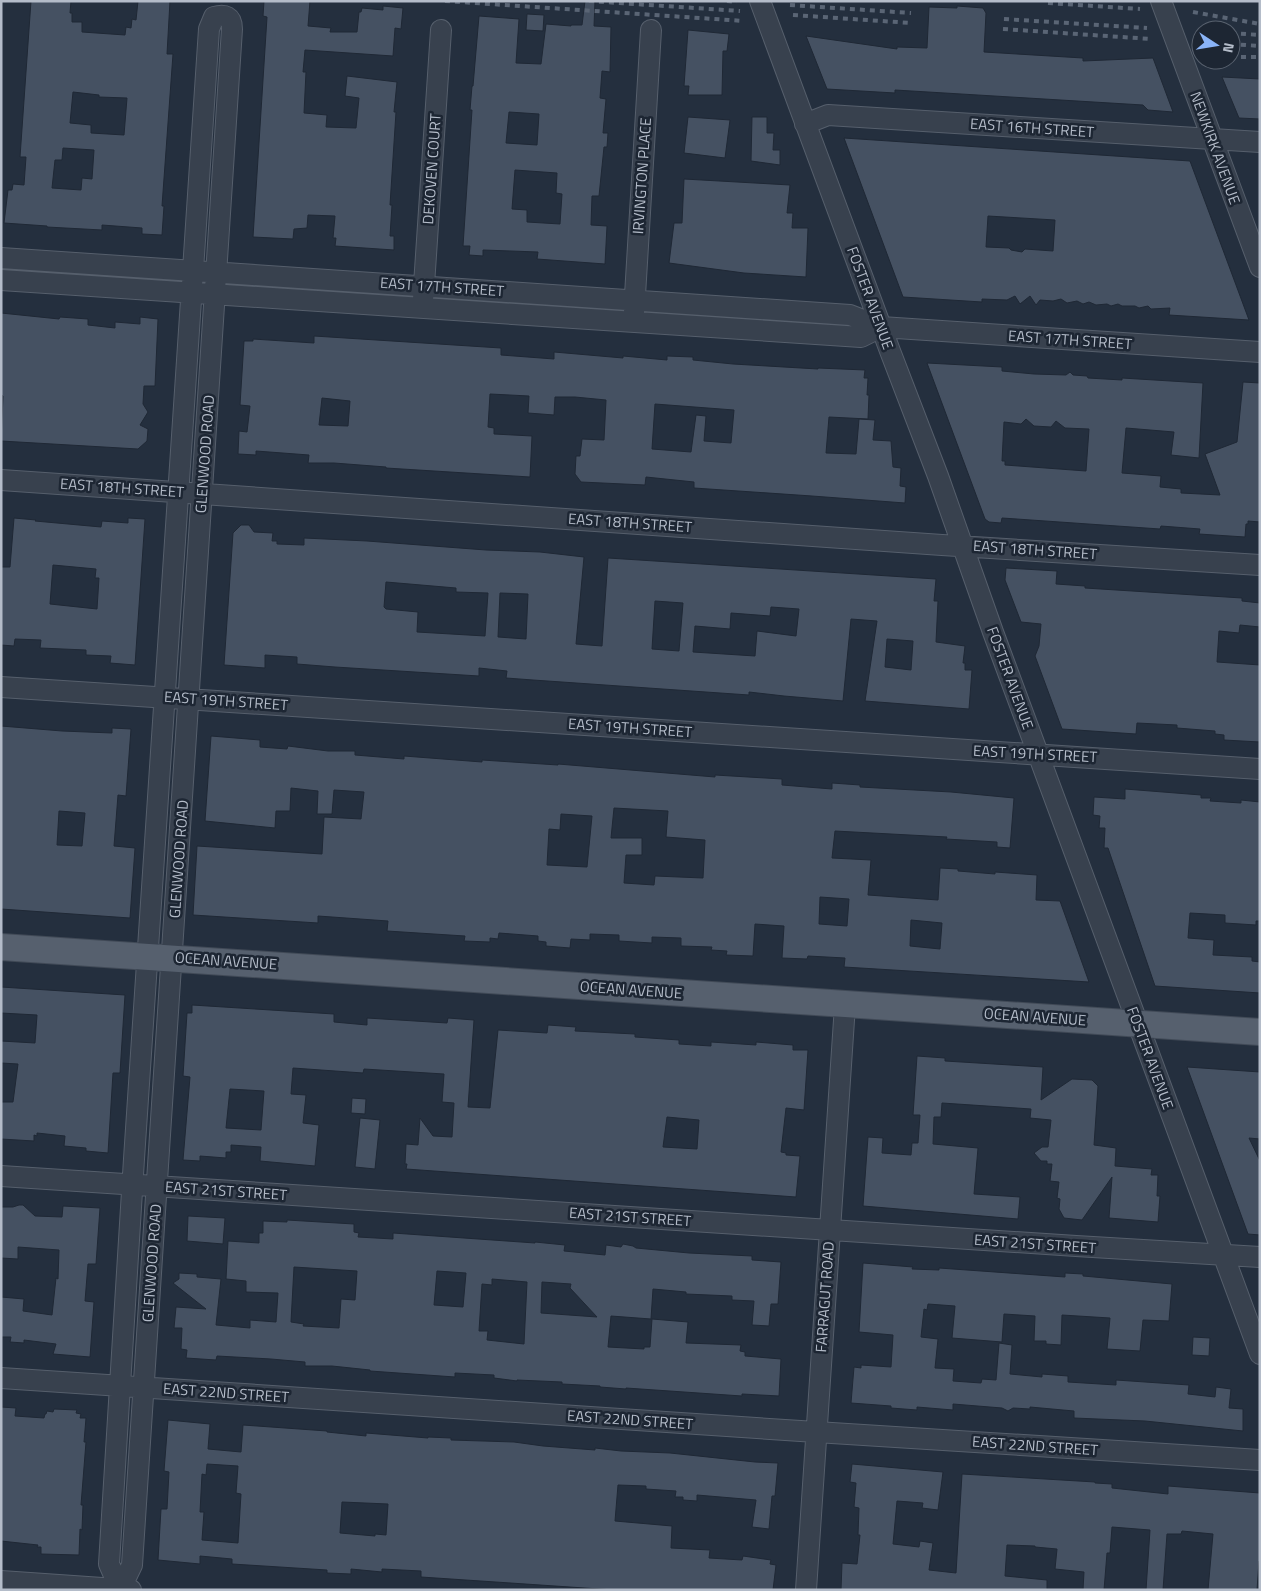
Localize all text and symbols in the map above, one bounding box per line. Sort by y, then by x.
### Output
north arrow [1191,20,1241,70]
text: N [1218,41,1240,55]
street label: NEWKIRK AVENUE [1184,88,1247,208]
street label: EAST 16TH STREET [969,112,1095,143]
street label: DEKOVEN COURT [416,113,447,225]
street label: IRVINGTON PLACE [626,117,657,235]
street label: FOSTER AVENUE [841,243,900,353]
street label: EAST 17TH STREET [379,271,505,302]
street label: EAST 17TH STREET [1007,324,1133,355]
street label: GLENWOOD ROAD [189,394,220,514]
street label: EAST 18TH STREET [59,472,185,503]
street label: EAST 18TH STREET [567,507,693,538]
street label: EAST 18TH STREET [972,534,1098,565]
street label: FOSTER AVENUE [981,623,1040,733]
street label: EAST 19TH STREET [163,685,289,716]
street label: EAST 19TH STREET [567,712,693,743]
street label: EAST 19TH STREET [972,739,1098,768]
street label: GLENWOOD ROAD [163,799,194,919]
street label: OCEAN AVENUE [174,945,278,976]
street label: OCEAN AVENUE [579,974,683,1005]
street label: OCEAN AVENUE [983,1001,1087,1032]
street label: FOSTER AVENUE [1121,1003,1180,1113]
street label: EAST 21ST STREET [164,1175,288,1206]
street label: EAST 21ST STREET [568,1201,692,1232]
street label: GLENWOOD ROAD [136,1203,167,1323]
street label: EAST 21ST STREET [973,1228,1097,1259]
street label: FARRAGUT ROAD [809,1241,840,1353]
street label: EAST 22ND STREET [162,1377,290,1408]
street label: EAST 22ND STREET [566,1404,694,1435]
street label: EAST 22ND STREET [971,1430,1099,1461]

